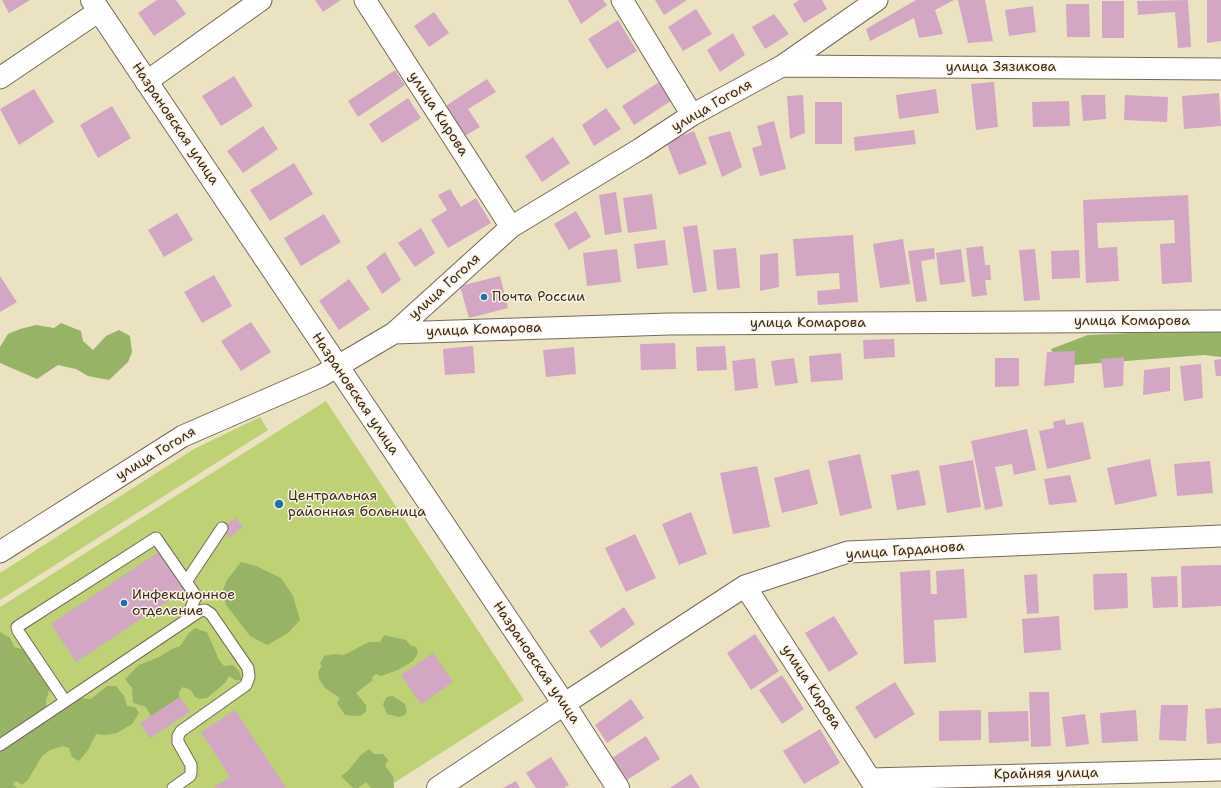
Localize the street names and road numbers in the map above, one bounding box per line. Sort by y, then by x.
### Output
street label: улица Зязикова [946,59,1056,75]
street label: Назрановская улица [128,60,222,188]
street label: улица Кирова [404,69,472,159]
street label: улица Гоголя [669,76,755,136]
street label: улица Гоголя [406,251,484,323]
street label: улица Комарова [1074,313,1190,329]
street label: улица Комарова [750,315,866,331]
street label: улица Комарова [426,320,542,340]
street label: Назрановская улица [308,330,402,458]
street label: улица Гоголя [113,424,199,484]
street label: улица Гарданова [845,538,965,564]
street label: Назрановская улица [489,599,583,727]
street label: улица Кирова [777,642,845,732]
street label: Крайняя улица [993,765,1099,783]

